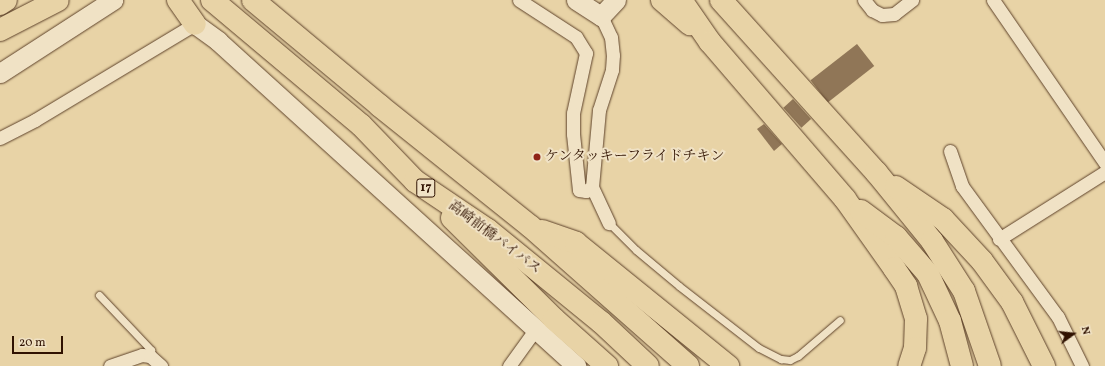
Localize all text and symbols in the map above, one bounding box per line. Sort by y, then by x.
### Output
place label: ケンタッキーフライドチキン [545,149,727,165]
marker: ケンタッキーフライドチキン [532,152,542,162]
road number: 17 [416,177,436,199]
street label: 高崎前橋バイパス [444,198,544,278]
north arrow [1053,314,1093,354]
text: N [1077,325,1093,337]
scale bar [14,328,65,354]
text: 20 m [19,335,46,351]

